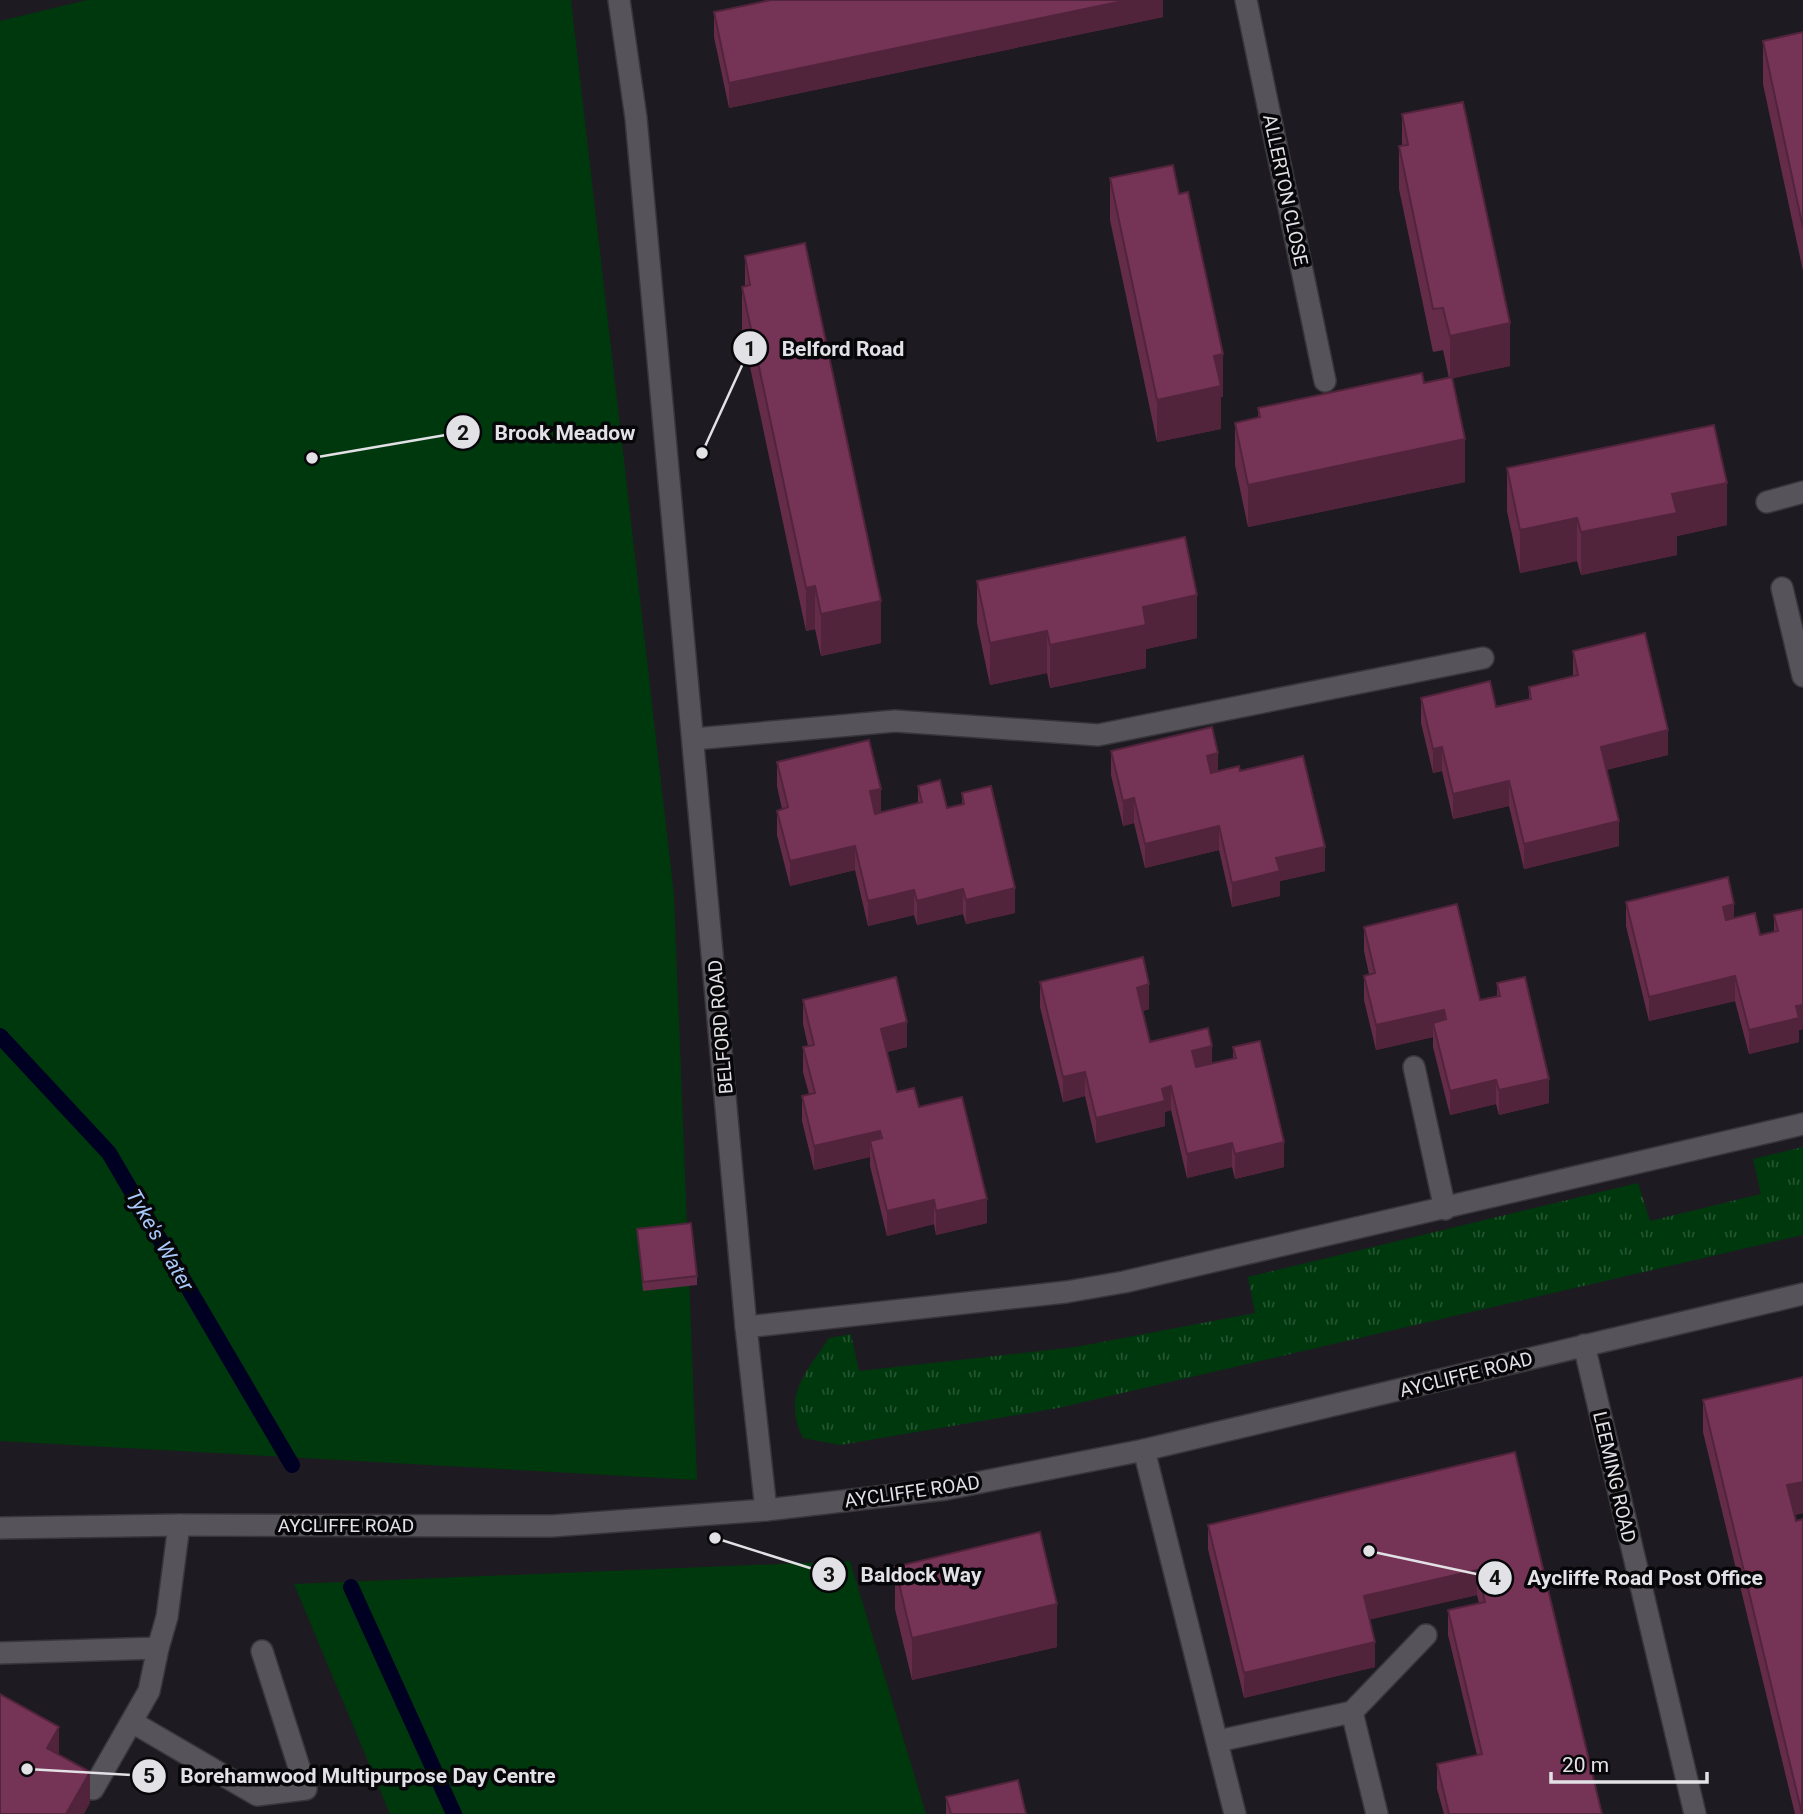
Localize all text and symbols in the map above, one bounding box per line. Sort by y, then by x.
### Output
street label: ALLERTON CLOSE [1258,112,1313,268]
callout: Belford Road [733,327,918,369]
text: 1 [744,337,756,361]
text: Belford Road [782,337,904,361]
callout: Brook Meadow [445,411,649,453]
text: 2 [457,421,469,445]
text: Brook Meadow [495,421,636,445]
street label: BELFORD ROAD [703,959,738,1095]
water label: Tyke's Water [121,1185,199,1296]
street label: AYCLIFFE ROAD [1397,1347,1535,1402]
street label: LEEMING ROAD [1588,1409,1641,1545]
street label: AYCLIFFE ROAD [843,1471,981,1512]
street label: AYCLIFFE ROAD [278,1514,414,1537]
callout: Baldock Way [812,1553,996,1595]
callout: Aycliffe Road Post Office [1478,1557,1776,1599]
text: 3 [823,1563,835,1587]
text: Baldock Way [861,1563,982,1587]
text: 4 [1489,1566,1501,1590]
text: Aycliffe Road Post Office [1527,1566,1763,1590]
scale bar [1551,1741,1707,1785]
text: 20 m [1562,1753,1609,1777]
callout: Borehamwood Multipurpose Day Centre [131,1755,570,1797]
text: 5 [143,1764,155,1788]
text: Borehamwood Multipurpose Day Centre [180,1764,556,1788]

